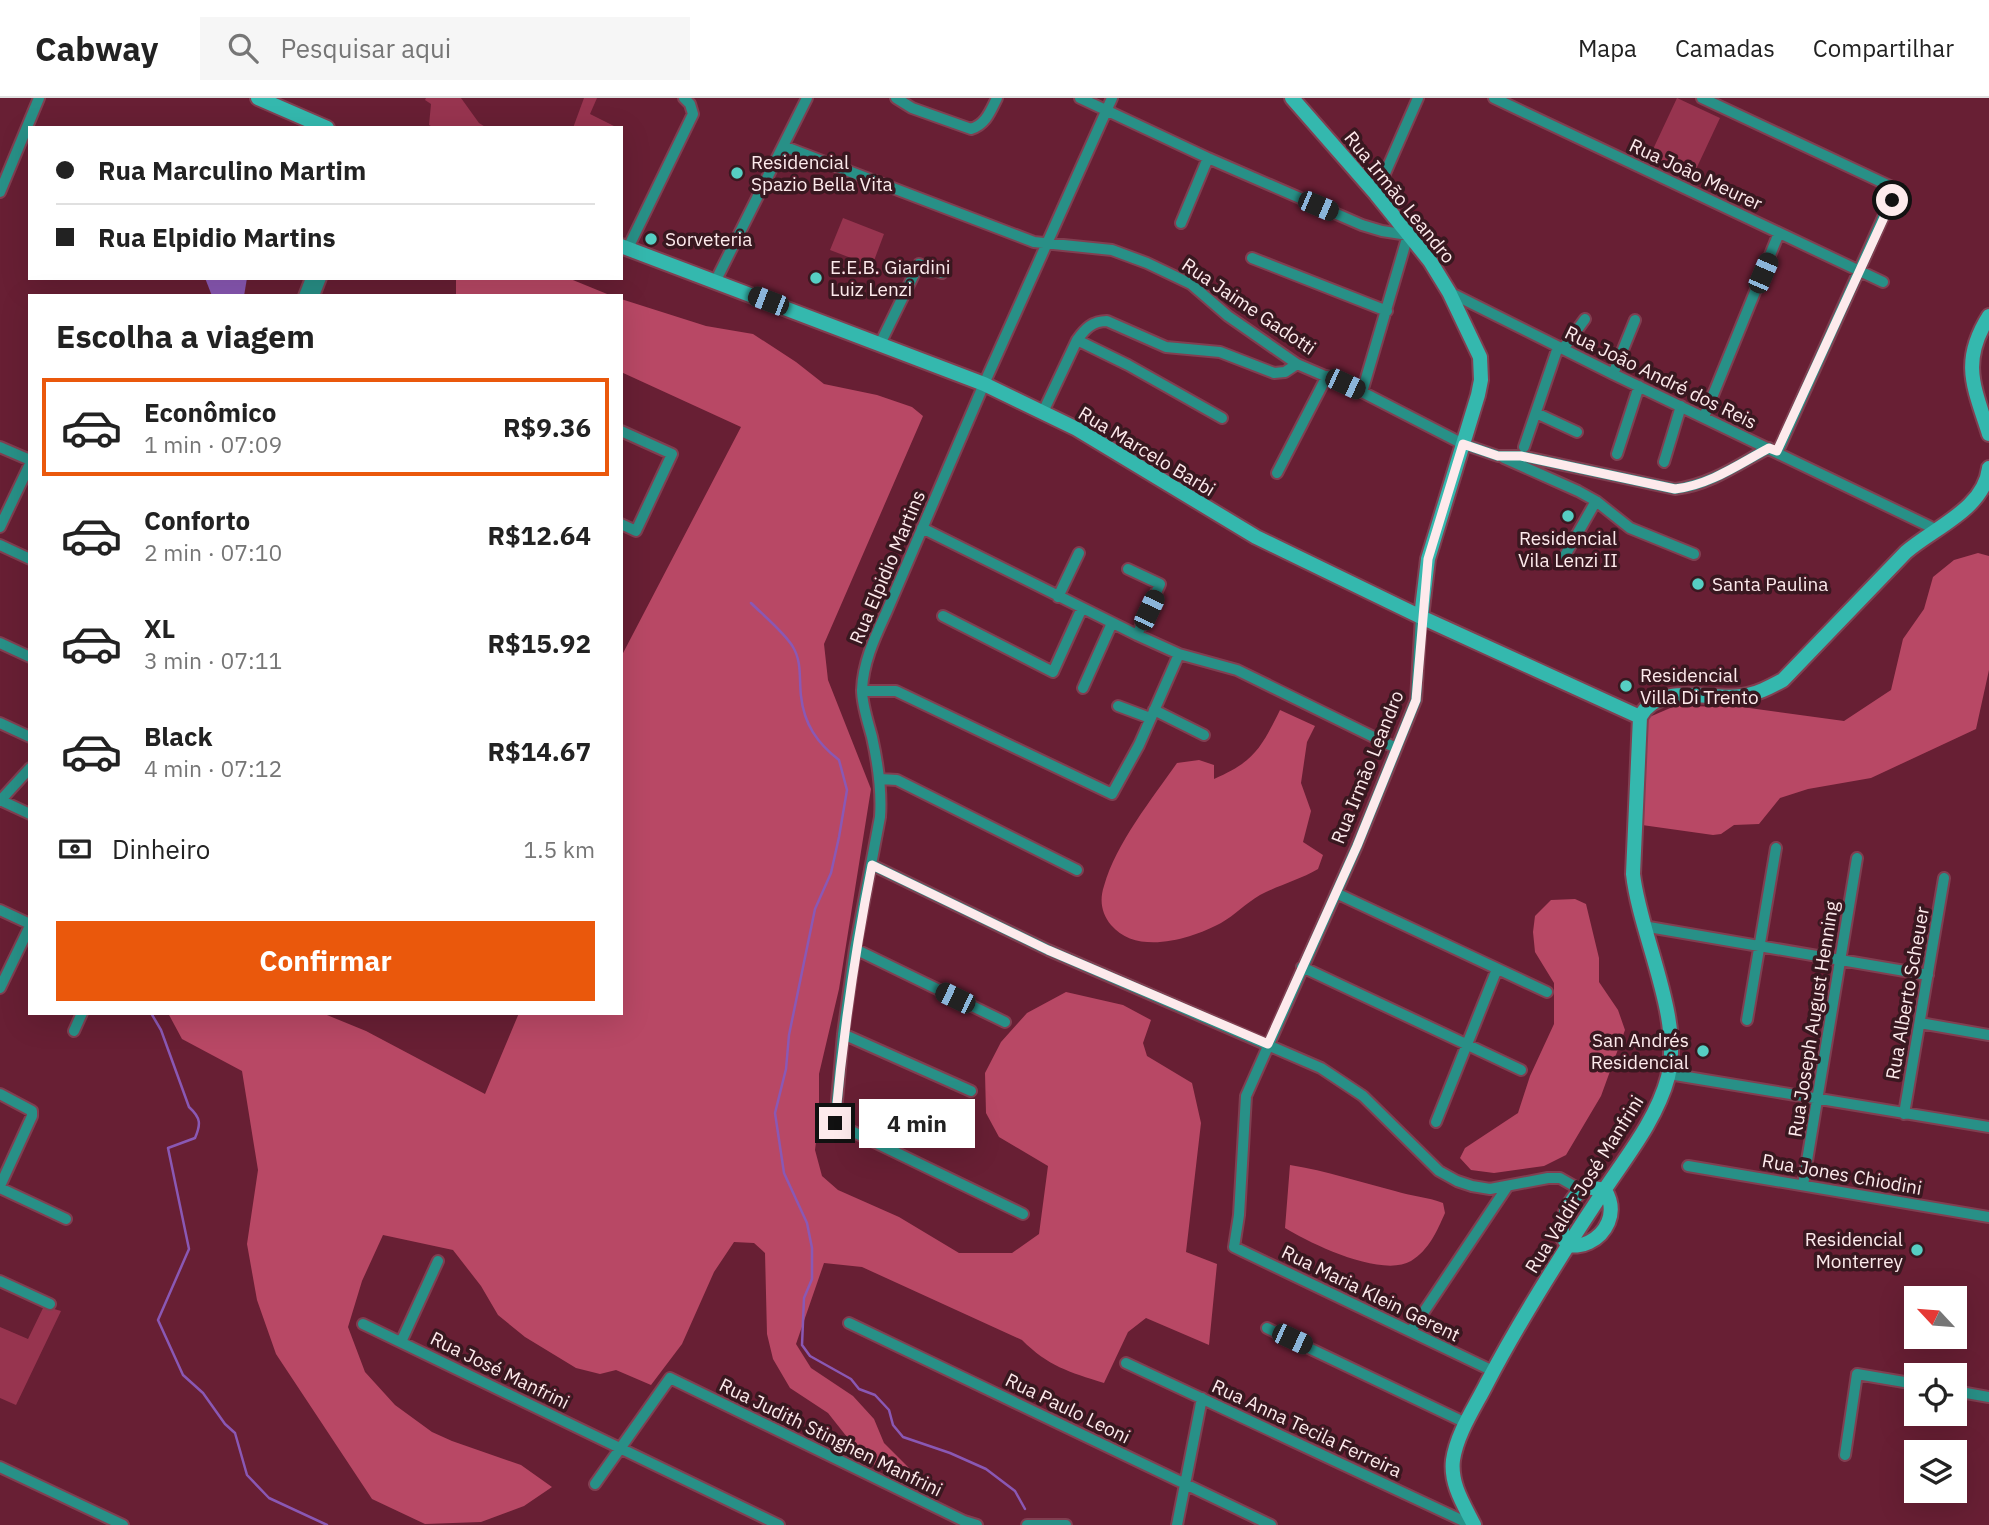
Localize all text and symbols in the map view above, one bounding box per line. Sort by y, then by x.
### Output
search box [200,17,690,80]
text: Cabway [35,27,158,70]
icon: search [224,29,262,67]
text: Pesquisar aqui [280,31,451,65]
text: Mapa [1578,32,1637,64]
text: Camadas [1675,32,1775,64]
text: Compartilhar [1813,32,1954,64]
street label: Rua Irmão Leandro [1339,126,1461,268]
street label: Rua João Meurer [1626,133,1766,215]
place label: Residencial Spazio Bella Vita [751,150,893,196]
text: Rua Marculino Martim [98,153,366,187]
marker: Residencial Spazio Bella Vita [729,165,745,181]
route start [1876,184,1908,216]
car [1295,188,1342,224]
text: Rua Elpidio Martins [98,220,336,254]
place label: Sorveteria [665,227,752,251]
marker: Sorveteria [643,231,659,247]
car [1746,250,1781,296]
street label: Rua Jaime Gadotti [1177,252,1321,360]
place label: E.E.B. Giardini Luiz Lenzi [830,255,951,301]
marker: E.E.B. Giardini Luiz Lenzi [808,270,824,286]
car [745,284,792,318]
text: Escolha a viagem [56,315,315,357]
street label: Rua João André dos Reis [1561,320,1761,434]
car [1322,366,1369,402]
text: Econômico [144,395,276,429]
icon: car [60,396,123,459]
street label: Rua Marcelo Barbi [1074,401,1220,501]
text: R$9.36 [503,410,591,444]
text: 1 min · 07:09 [144,429,282,459]
street label: Rua Elpidio Martins [844,487,930,647]
text: Conforto [144,503,250,537]
icon: car [60,504,123,567]
marker: Residencial Vila Lenzi II [1560,508,1576,524]
text: R$12.64 [487,518,591,552]
place label: Residencial Vila Lenzi II [1518,526,1618,572]
text: 2 min · 07:10 [144,537,282,567]
place label: Santa Paulina [1712,572,1828,596]
marker: Santa Paulina [1690,576,1706,592]
car [1131,587,1168,633]
text: XL [144,611,175,645]
icon: car [60,612,123,675]
text: R$15.92 [487,626,591,660]
text: 3 min · 07:11 [144,645,282,675]
place label: Residencial Villa Di Trento [1640,663,1759,709]
marker: Residencial Villa Di Trento [1618,678,1634,694]
street label: Rua Irmão Leandro [1325,687,1409,847]
text: Black [144,719,212,753]
icon: car [60,720,123,783]
text: R$14.67 [487,734,591,768]
text: 4 min · 07:12 [144,753,282,783]
icon: cash [56,830,94,868]
text: Dinheiro [112,832,210,866]
text: 1.5 km [524,834,595,864]
street label: Rua Joseph August Henning [1782,899,1844,1139]
street label: Rua Alberto Scheuer [1880,905,1934,1081]
button: Confirmar [56,921,595,1001]
car [932,979,979,1017]
place label: San Andrés Residencial [1591,1028,1689,1074]
marker: San Andrés Residencial [1695,1043,1711,1059]
street label: Rua Valdir José Manfrini [1519,1091,1649,1277]
callout: 4 min [860,1098,975,1148]
route end [819,1107,851,1139]
text: 4 min [887,1108,947,1138]
street label: Rua Jones Chiodini [1760,1148,1924,1200]
place label: Residencial Monterrey [1805,1227,1904,1273]
street label: Rua Maria Klein Gerent [1278,1239,1464,1347]
marker: Residencial Monterrey [1909,1242,1925,1258]
north arrow [1904,1286,1967,1349]
map controls [1904,1286,1967,1503]
car [1269,1321,1316,1357]
street label: Rua José Manfrini [426,1326,574,1414]
button: locate [1904,1363,1967,1426]
street label: Rua Paulo Leoni [1002,1367,1134,1449]
street label: Rua Judith Stinghen Manfrini [715,1372,947,1502]
street label: Rua Anna Tecila Ferreira [1208,1373,1406,1483]
button: layers [1904,1440,1967,1503]

